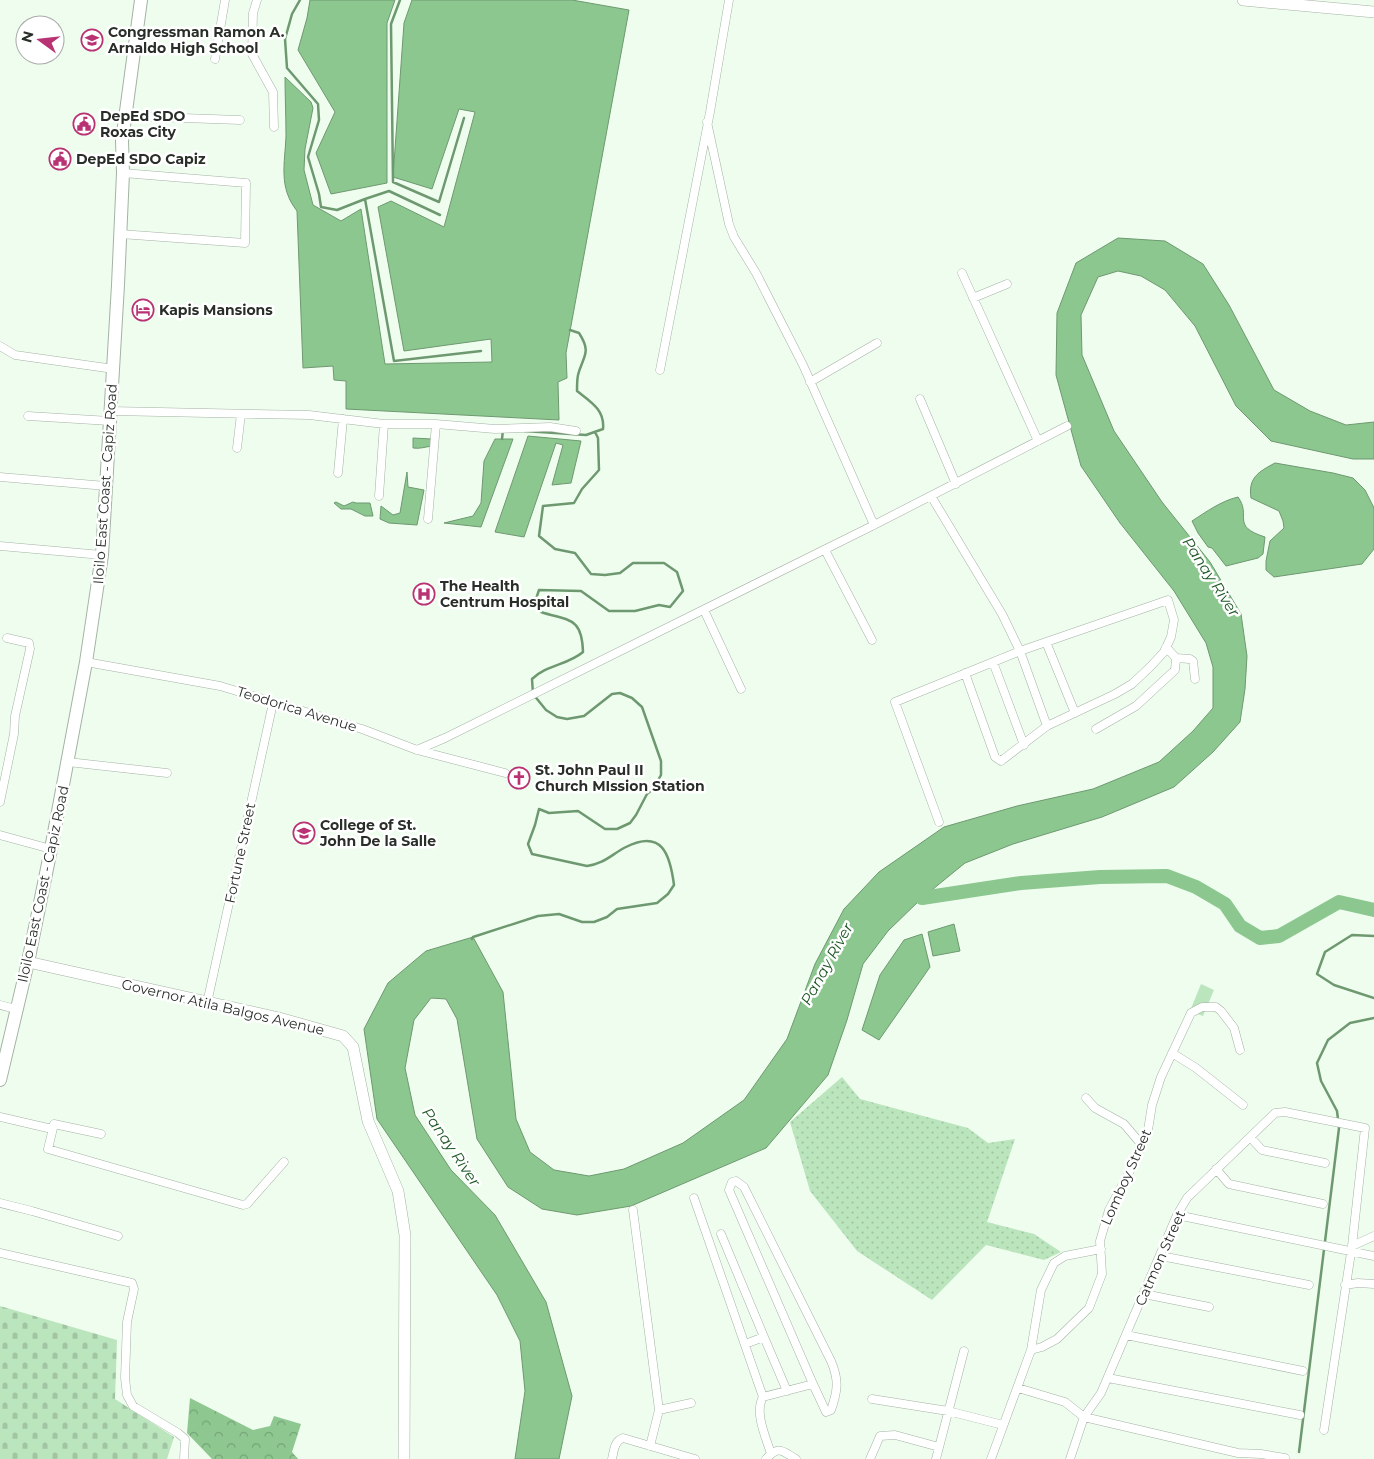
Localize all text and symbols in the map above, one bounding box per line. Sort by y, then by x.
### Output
north arrow [15,15,65,65]
place label: Congressman Ramon A. Arnaldo High School [107,23,285,57]
school or university icon: Congressman Ramon A. Arnaldo High School [80,28,104,52]
text: N [17,29,38,44]
place label: DepEd SDO Roxas City [100,107,186,141]
public building icon: DepEd SDO Roxas City [72,112,96,136]
public building icon: DepEd SDO Capiz [48,147,72,171]
place label: DepEd SDO Capiz [76,150,206,168]
hotel icon: Kapis Mansions [131,298,155,322]
place label: Kapis Mansions [159,301,273,319]
street label: Iloilo East Coast - Capiz Road [89,383,121,585]
water label: Panay River [1179,533,1245,621]
place label: The Health Centrum Hospital [440,577,569,611]
hospital icon: The Health Centrum Hospital [412,582,436,606]
street label: Teodorica Avenue [235,682,359,736]
place label: St. John Paul II Church MIssion Station [535,761,705,795]
church icon: St. John Paul II Church MIssion Station [507,766,531,790]
street label: Iloilo East Coast - Capiz Road [13,784,73,984]
street label: Fortune Street [221,801,259,905]
place label: College of St. John De la Salle [319,816,436,850]
school or university icon: College of St. John De la Salle [292,821,316,845]
water label: Panay River [796,919,857,1008]
street label: Governor Atila Balgos Avenue [120,975,326,1039]
water label: Panay River [418,1104,485,1191]
street label: Lomboy Street [1097,1126,1155,1228]
street label: Catmon Street [1131,1207,1189,1309]

